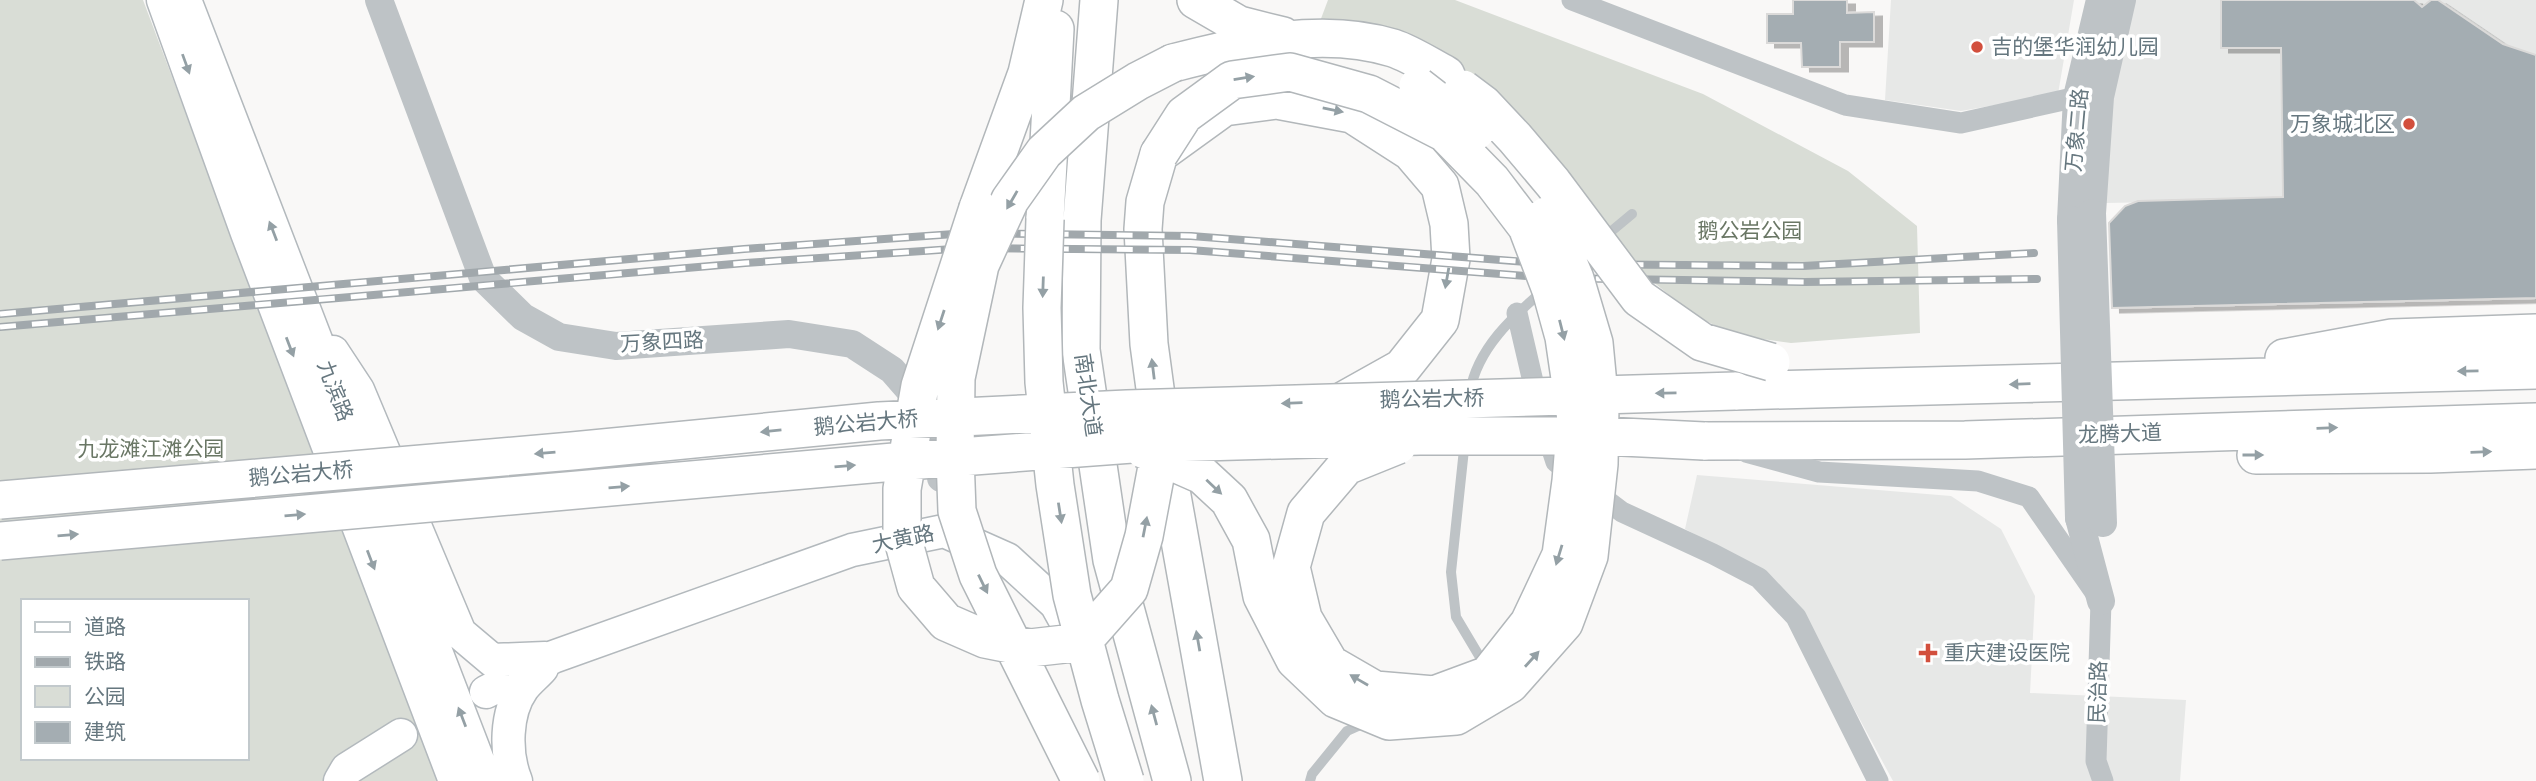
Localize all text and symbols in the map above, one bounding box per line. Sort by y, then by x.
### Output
place label: 吉的堡华润幼儿园 [1991,35,2159,59]
marker: 吉的堡华润幼儿园 [1969,39,1985,55]
one-way arrow [181,54,192,75]
one-way arrow [1233,73,1255,84]
street label: 万象二路 [2061,87,2093,173]
one-way arrow [1322,105,1344,116]
place label: 万象城北区 [2290,112,2395,136]
marker: 万象城北区 [2401,116,2417,132]
one-way arrow [1006,190,1018,209]
park label: 鹅公岩公园 [1698,219,1803,243]
one-way arrow [267,221,278,242]
one-way arrow [1441,267,1452,289]
one-way arrow [1037,276,1048,298]
one-way arrow [936,309,946,330]
one-way arrow [1557,319,1568,341]
street label: 万象四路 [619,328,705,356]
one-way arrow [285,336,296,357]
street label: 南北大道 [1070,352,1106,438]
street label: 九滨路 [313,357,357,425]
one-way arrow [1147,358,1158,380]
one-way arrow [2457,366,2479,377]
one-way arrow [2009,378,2031,389]
street label: 鹅公岩大桥 [1379,386,1485,412]
one-way arrow [1655,387,1677,399]
one-way arrow [1281,397,1303,409]
street label: 鹅公岩大桥 [813,406,919,440]
street label: 龙腾大道 [2078,421,2162,447]
one-way arrow [2316,422,2338,434]
one-way arrow [760,426,782,437]
park label: 九龙滩江滩公园 [78,437,225,461]
one-way arrow [2470,446,2492,457]
one-way arrow [534,448,556,459]
one-way arrow [2243,449,2265,461]
street label: 鹅公岩大桥 [248,457,354,491]
one-way arrow [835,461,857,472]
one-way arrow [1205,478,1222,494]
one-way arrow [608,481,630,492]
one-way arrow [1054,503,1065,525]
one-way arrow [284,509,306,520]
one-way arrow [1140,516,1151,538]
street label: 大黄路 [870,521,936,557]
one-way arrow [57,529,79,540]
one-way arrow [1553,545,1563,566]
one-way arrow [365,549,376,570]
one-way arrow [977,574,988,594]
legend [21,599,248,760]
text: 道路 [84,615,126,639]
one-way arrow [1192,630,1203,652]
place label: 重庆建设医院 [1944,641,2070,665]
marker: 重庆建设医院 [1918,643,1938,663]
text: 铁路 [84,650,126,674]
one-way arrow [1524,651,1539,668]
street label: 民治路 [2085,660,2111,724]
one-way arrow [1349,674,1368,686]
text: 公园 [84,685,126,709]
one-way arrow [1148,704,1159,726]
one-way arrow [456,707,467,728]
text: 建筑 [84,720,126,744]

